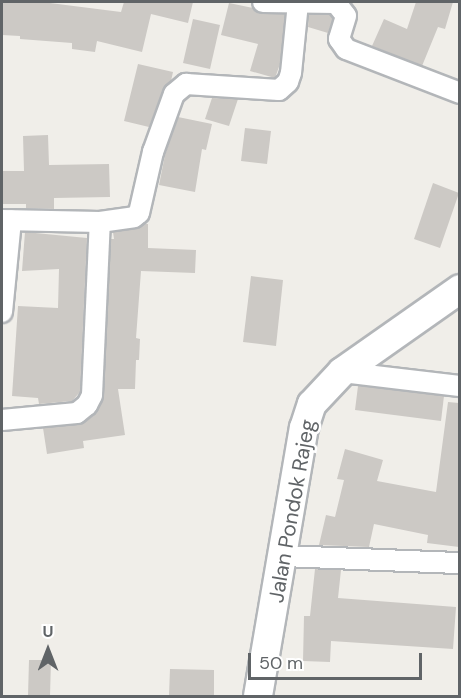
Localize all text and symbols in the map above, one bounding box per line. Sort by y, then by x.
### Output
street label: Jalan Pondok Rajeg [263,417,321,605]
north arrow [18,620,78,680]
text: U [43,621,53,642]
scale bar [251,641,425,679]
text: 50 m [259,651,303,675]

